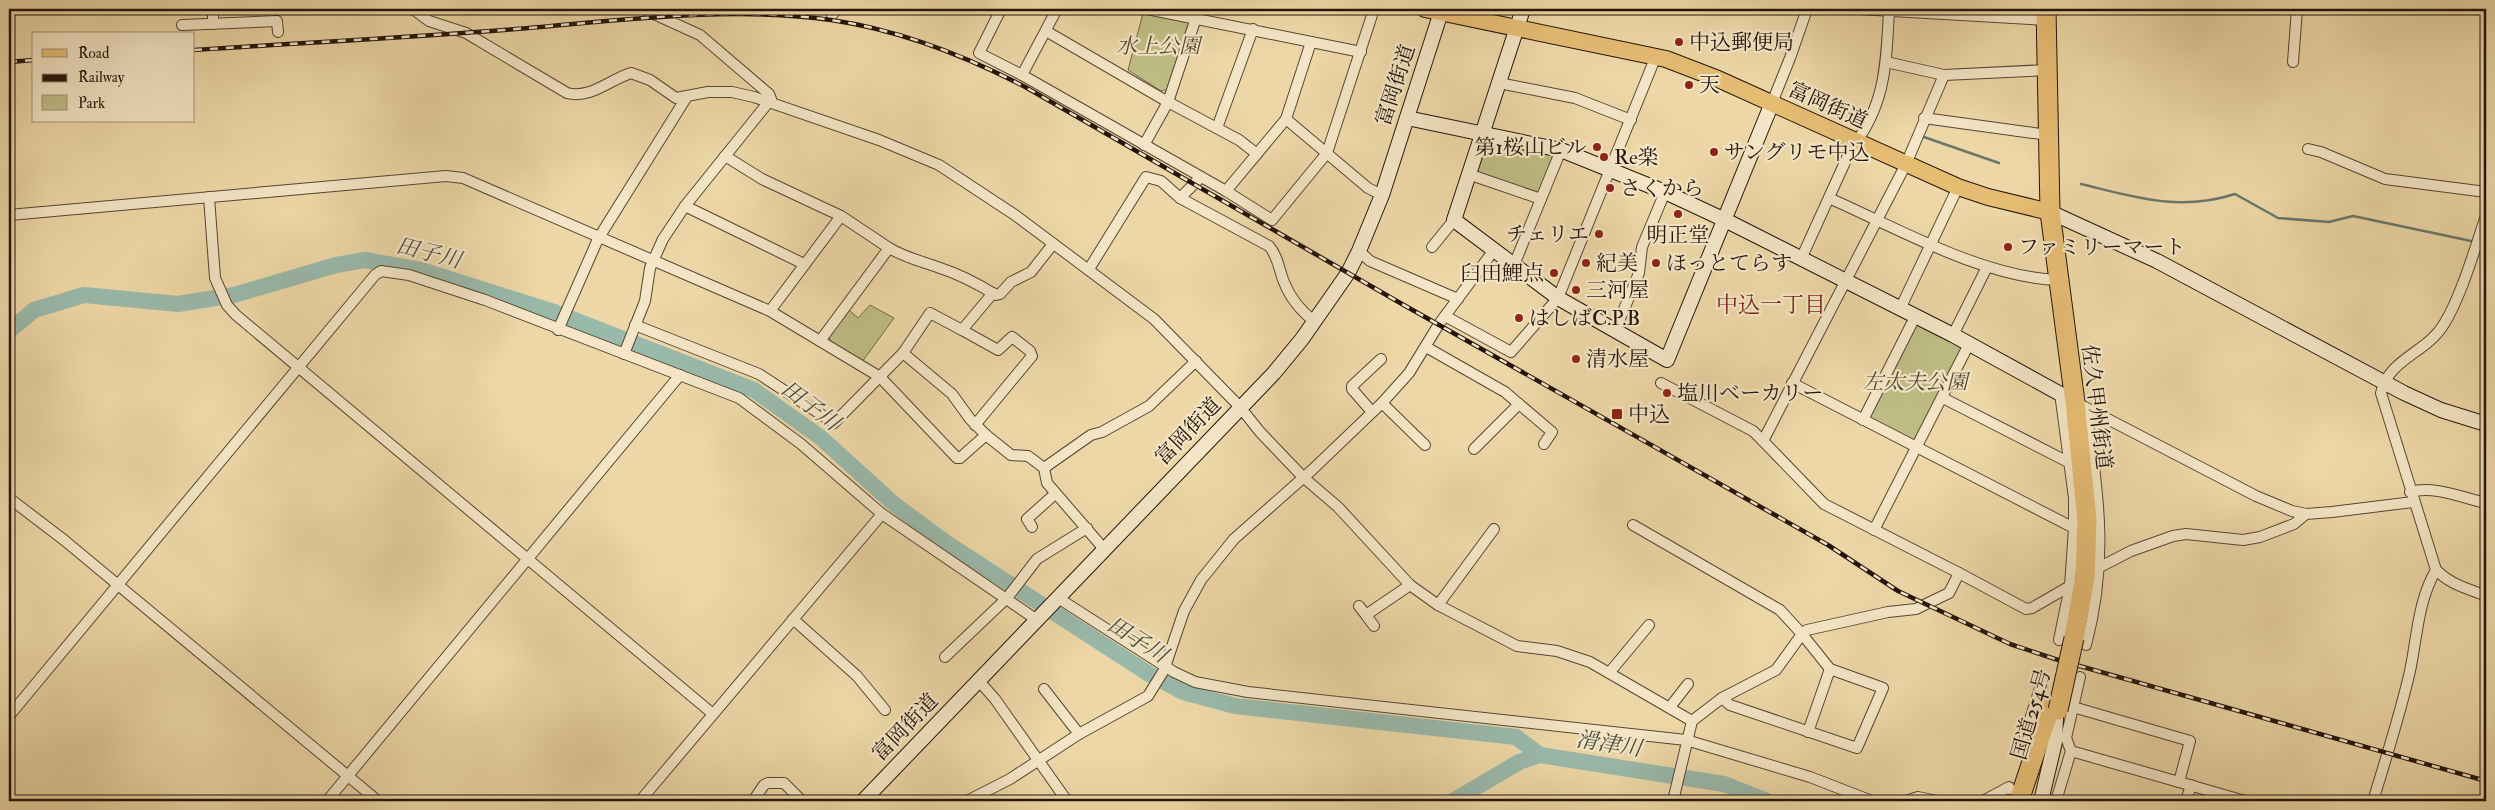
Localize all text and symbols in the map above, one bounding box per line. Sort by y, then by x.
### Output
place label: 中込郵便局 [1689,29,1794,56]
legend [32,32,195,122]
park label: 水上公園 [1116,33,1203,60]
marker: 中込郵便局 [1673,36,1685,48]
street label: 富岡街道 [1370,41,1421,129]
text: Road [78,44,110,63]
text: Railway [78,68,125,87]
place label: 天 [1699,72,1720,99]
street label: 富岡街道 [1784,76,1872,135]
marker: 天 [1683,79,1695,91]
text: Park [78,94,105,113]
place label: 第1桜山ビル [1475,134,1587,161]
place label: サングリモ中込 [1724,139,1870,166]
marker: 第1桜山ビル [1591,141,1603,153]
place label: Re楽 [1614,144,1659,171]
marker: サングリモ中込 [1708,146,1720,158]
marker: Re楽 [1598,151,1610,163]
place label: さくから [1620,175,1704,202]
marker: さくから [1604,182,1616,194]
marker: 明正堂 [1672,208,1684,220]
place label: チェリエ [1506,221,1589,248]
place label: 明正堂 [1647,222,1710,249]
marker: チェリエ [1593,228,1605,240]
water label: 田子川 [393,231,466,275]
place label: ファミリーマート [2018,234,2186,261]
marker: ファミリーマート [2002,241,2014,253]
place label: 紀美 [1596,250,1638,277]
place label: ほっとてらす [1666,250,1792,277]
marker: 紀美 [1580,257,1592,269]
marker: ほっとてらす [1650,257,1662,269]
place label: 臼田鯉点 [1460,260,1544,287]
marker: 臼田鯉点 [1548,267,1560,279]
place label: 三河屋 [1586,277,1649,304]
marker: 三河屋 [1570,284,1582,296]
district label: 中込一丁目 [1716,291,1826,319]
place label: はしばC.P.B [1529,305,1640,332]
marker: はしばC.P.B [1513,312,1525,324]
street label: 佐久甲州街道 [2075,343,2118,471]
place label: 清水屋 [1586,346,1649,373]
marker: 清水屋 [1570,353,1582,365]
park label: 左太夫公園 [1863,369,1970,396]
water label: 田子川 [776,375,847,438]
place label: 塩川ベーカリー [1677,380,1824,407]
marker: 塩川ベーカリー [1661,387,1673,399]
street label: 富岡街道 [1149,392,1227,471]
place label: 中込 [1628,401,1670,428]
marker: 中込 [1610,407,1624,421]
water label: 田子川 [1102,610,1175,670]
street label: 国道254号 [2006,665,2057,763]
street label: 富岡街道 [866,688,944,767]
water label: 滑津川 [1574,725,1646,763]

